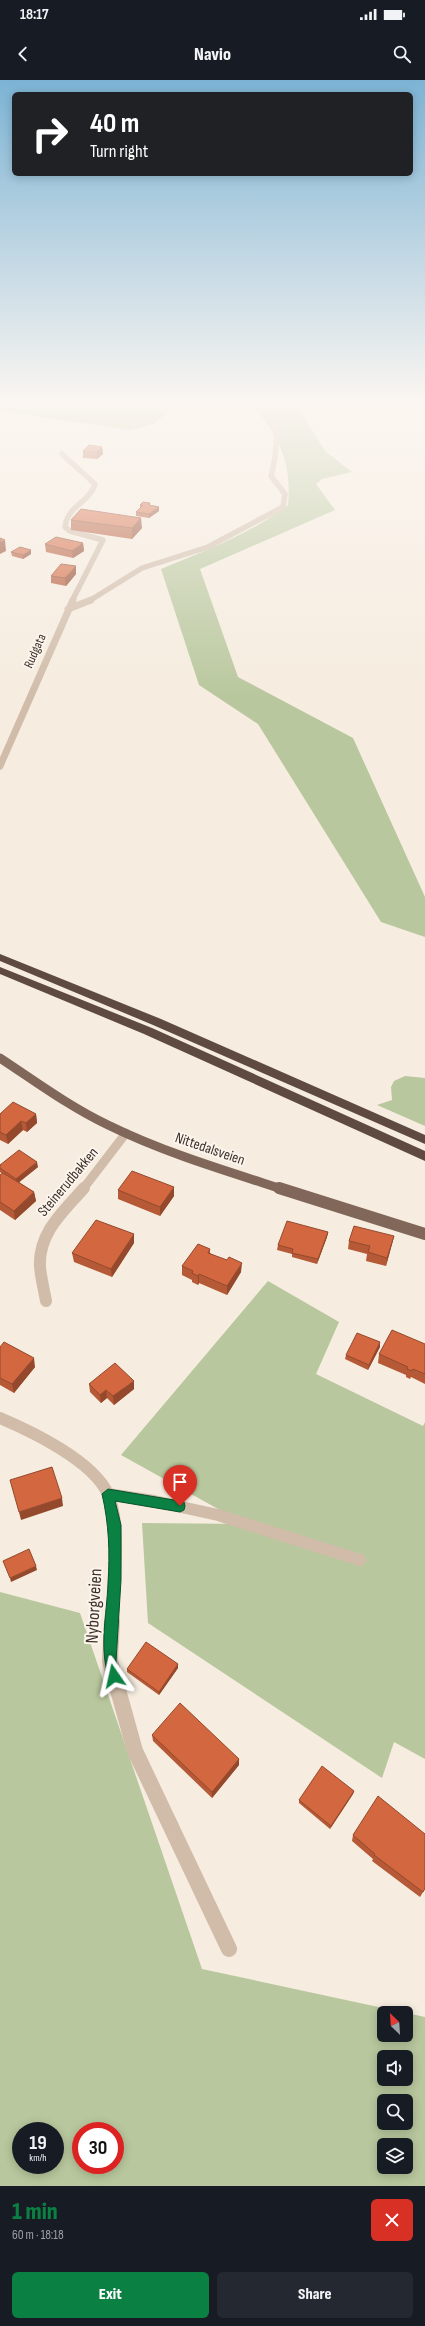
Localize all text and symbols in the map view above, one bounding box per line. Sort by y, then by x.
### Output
text: 18:17 [20,5,49,24]
icon: back [12,43,34,65]
icon: search [391,43,413,65]
text: Navio [194,44,231,65]
text: 40 m [90,107,139,140]
icon: right [24,108,76,160]
text: Turn right [90,141,148,162]
street label: Rudgata [20,631,50,671]
street label: Nittedalsveien [173,1128,247,1170]
street label: Steinerudbakken [34,1143,102,1221]
pin [163,1465,197,1506]
icon: arrive [169,1471,191,1493]
street label: Nyborgveien [82,1568,106,1644]
position arrow [93,1655,135,1697]
north arrow [377,2006,413,2042]
map controls [377,2006,413,2174]
button: sound [377,2050,413,2086]
button: search [377,2094,413,2130]
speed limit sign: 30 [72,2122,124,2174]
text: 19 [29,2131,47,2155]
button: layers [377,2138,413,2174]
text: km/h [29,2152,47,2164]
text: 1 min [12,2197,58,2226]
button: close [371,2199,413,2241]
text: 60 m · 18:18 [12,2227,64,2243]
button: Exit [12,2272,209,2318]
button: Share [217,2272,413,2318]

